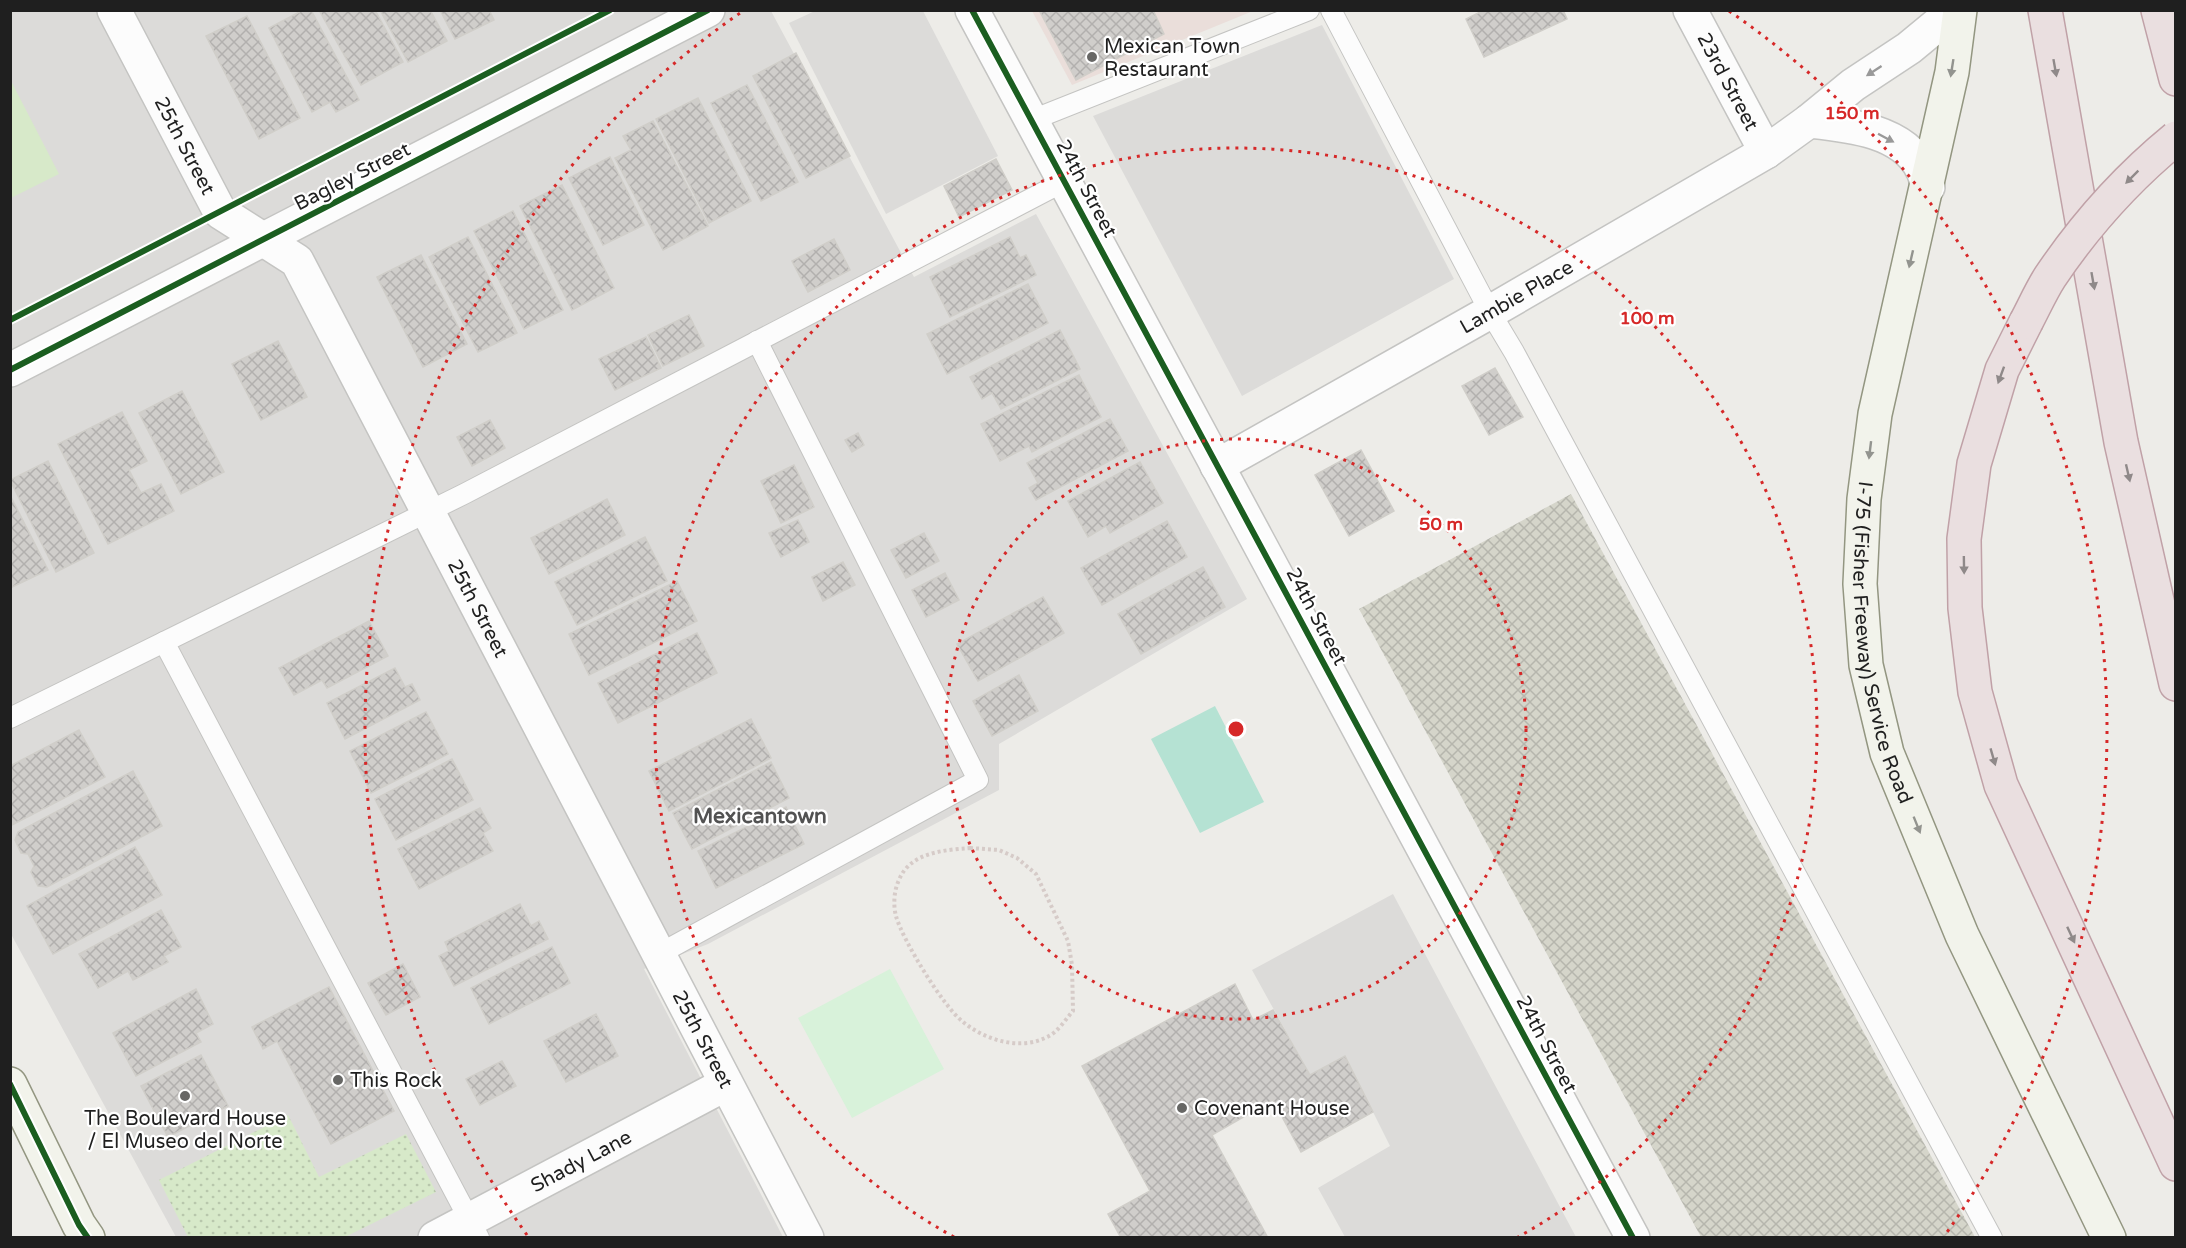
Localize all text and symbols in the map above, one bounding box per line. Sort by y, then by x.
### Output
street label: 23rd Street [1691,29,1763,135]
place label: Mexican Town Restaurant [1104,35,1240,82]
marker: Mexican Town Restaurant [1085,50,1099,64]
one-way arrow [1948,59,1957,78]
one-way arrow [2051,59,2060,78]
one-way arrow [1866,65,1883,76]
street label: 25th Street [149,93,220,199]
text: 150 m [1824,102,1880,124]
one-way arrow [1878,133,1895,143]
street label: 24th Street [1050,135,1122,242]
street label: Bagley Street [290,137,415,216]
one-way arrow [2125,169,2139,184]
one-way arrow [1906,250,1915,269]
street label: Lambie Place [1456,255,1578,339]
one-way arrow [2089,272,2098,291]
text: 100 m [1619,307,1675,329]
one-way arrow [1995,366,2005,384]
one-way arrow [1866,440,1875,459]
one-way arrow [2124,463,2133,482]
street label: I-75 (Fisher Freeway) Service Road [1847,480,1917,807]
text: 50 m [1419,513,1463,535]
street label: 25th Street [442,555,513,662]
one-way arrow [1959,555,1969,574]
street label: 24th Street [1280,563,1352,670]
centre of rings [1226,719,1246,739]
one-way arrow [1989,748,1999,766]
district label: Mexicantown [693,804,827,829]
one-way arrow [1912,816,1922,834]
one-way arrow [2066,927,2075,944]
street label: 25th Street [667,986,738,1093]
street label: 24th Street [1510,991,1582,1098]
place label: This Rock [350,1069,442,1093]
marker: This Rock [331,1073,345,1087]
marker: The Boulevard House / El Museo del Norte [178,1089,192,1103]
place label: Covenant House [1194,1097,1350,1121]
marker: Covenant House [1175,1101,1189,1115]
place label: The Boulevard House / El Museo del Norte [84,1107,286,1154]
street label: Shady Lane [527,1125,636,1198]

